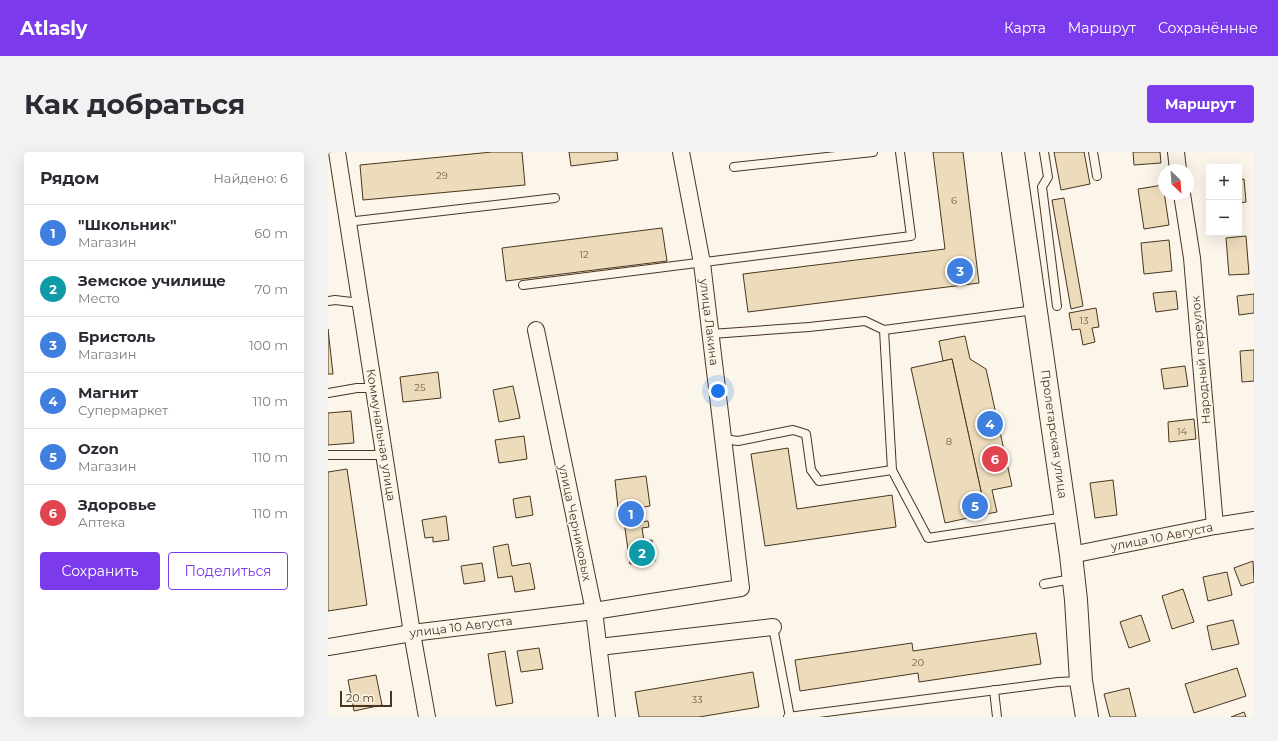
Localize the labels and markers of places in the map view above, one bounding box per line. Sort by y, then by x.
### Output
pin: 3 [947,256,973,286]
pin: 4 [977,409,1003,439]
pin: 6 [982,444,1008,474]
pin: 5 [962,491,988,521]
pin: 1 [618,499,644,529]
pin: 2 [629,538,655,568]

